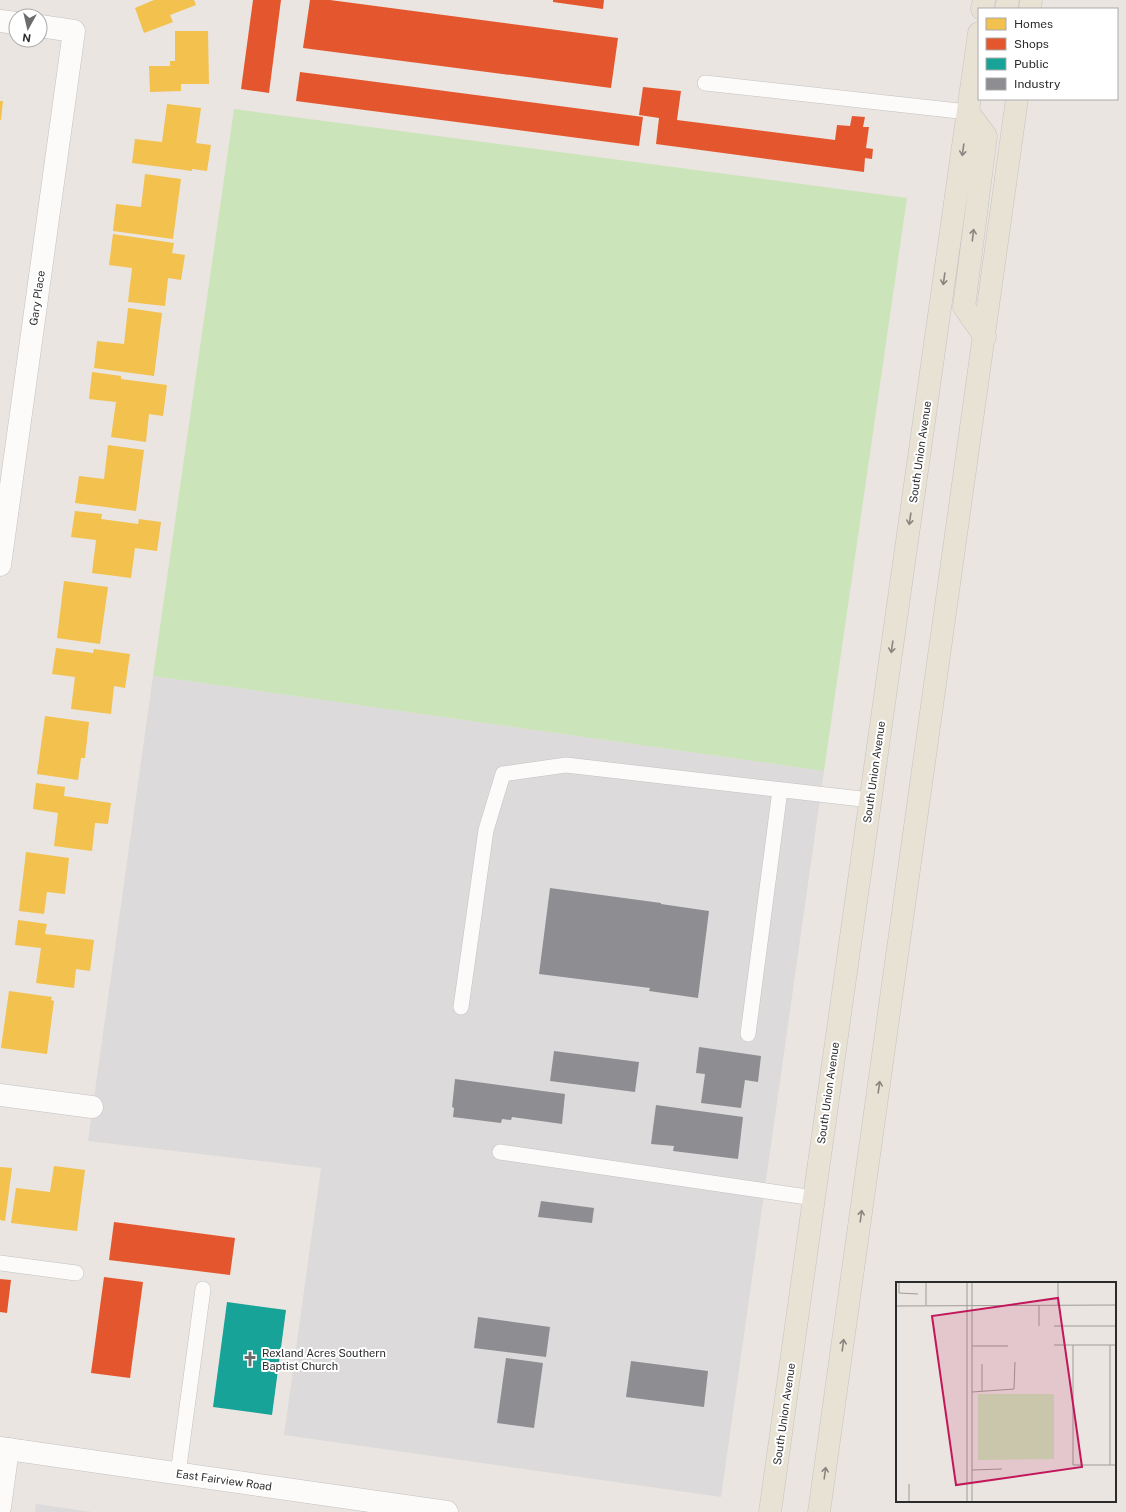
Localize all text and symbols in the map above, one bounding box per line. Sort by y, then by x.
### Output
north arrow [8,8,48,48]
legend [978,8,1118,100]
text: Homes [1014,17,1053,31]
text: N [22,31,32,44]
text: Shops [1014,37,1049,51]
text: Public [1014,57,1049,71]
text: Industry [1014,77,1061,91]
one-way arrow [959,143,966,156]
one-way arrow [970,229,977,242]
street label: Gary Place [27,270,47,326]
one-way arrow [940,272,948,285]
street label: South Union Avenue [907,400,933,504]
one-way arrow [906,512,914,525]
one-way arrow [888,640,896,653]
street label: South Union Avenue [861,720,887,824]
street label: South Union Avenue [815,1041,841,1145]
one-way arrow [875,1081,883,1094]
one-way arrow [857,1210,865,1223]
inset map [896,1282,1116,1502]
one-way arrow [839,1339,847,1352]
place label: Rexland Acres Southern Baptist Church [262,1347,386,1372]
church icon: Rexland Acres Southern Baptist Church [241,1350,259,1368]
street label: South Union Avenue [771,1362,797,1466]
street label: East Fairview Road [175,1467,273,1493]
one-way arrow [821,1467,829,1480]

